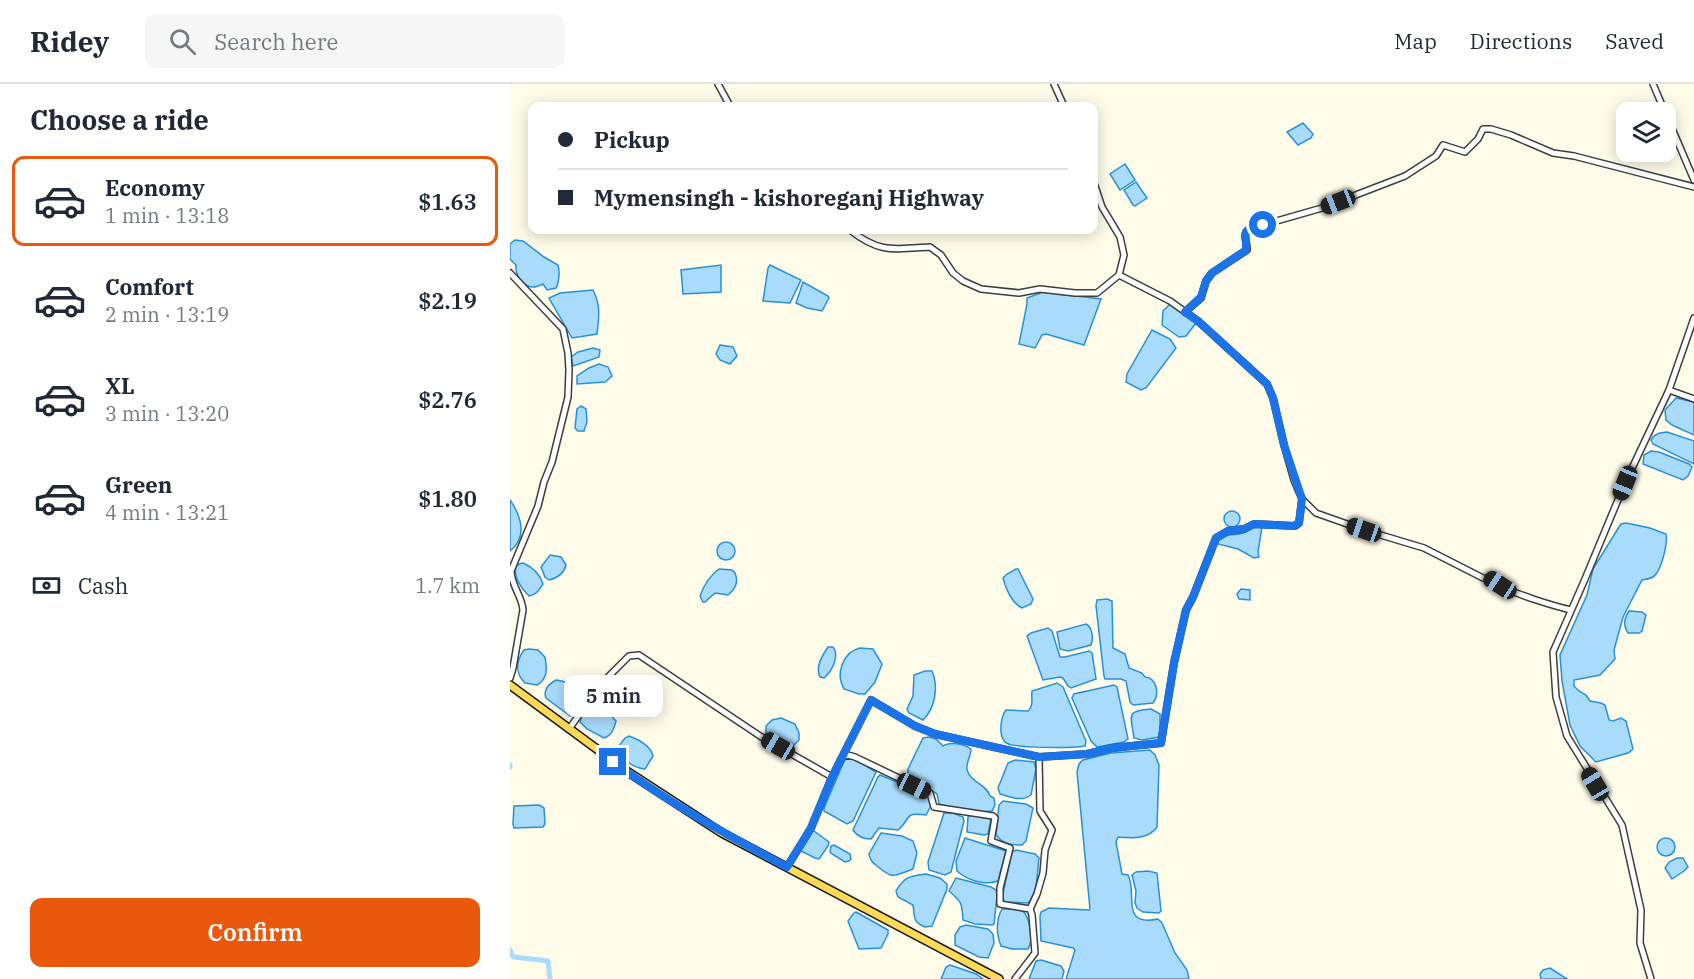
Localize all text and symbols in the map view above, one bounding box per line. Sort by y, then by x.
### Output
search box [145,14,565,68]
text: Ridey [30,23,109,60]
icon: search [166,25,199,58]
text: Search here [214,27,338,56]
text: Map [1394,27,1437,55]
text: Directions [1470,27,1572,55]
text: Saved [1605,27,1664,55]
text: Choose a ride [30,102,209,137]
map controls [1616,102,1676,162]
button: layers [1616,102,1676,162]
text: Pickup [594,125,670,154]
text: Economy [105,173,205,202]
icon: car [33,174,87,228]
text: Mymensingh - kishoreganj Highway [594,183,984,212]
text: $1.63 [418,187,477,216]
car [1318,187,1358,217]
text: 1 min · 13:18 [105,202,229,229]
route start [1249,211,1276,238]
text: Comfort [105,272,194,301]
icon: car [33,273,87,327]
text: $2.19 [418,286,477,315]
text: 2 min · 13:19 [105,301,229,328]
text: XL [105,371,135,400]
icon: car [33,372,87,426]
text: $2.76 [418,385,477,414]
text: 3 min · 13:20 [105,400,229,427]
car [1610,463,1640,503]
text: Green [105,470,172,499]
icon: car [33,471,87,525]
text: $1.80 [418,484,477,513]
text: 4 min · 13:21 [105,499,229,526]
car [1344,516,1384,544]
car [1480,568,1520,602]
icon: cash [30,569,63,602]
text: Cash [78,571,129,600]
text: 1.7 km [415,572,480,599]
callout: 5 min [564,675,662,717]
text: 5 min [586,682,641,709]
car [758,729,798,763]
route end [599,748,626,775]
car [1578,764,1612,804]
car [894,770,934,802]
button: Confirm [30,898,480,967]

